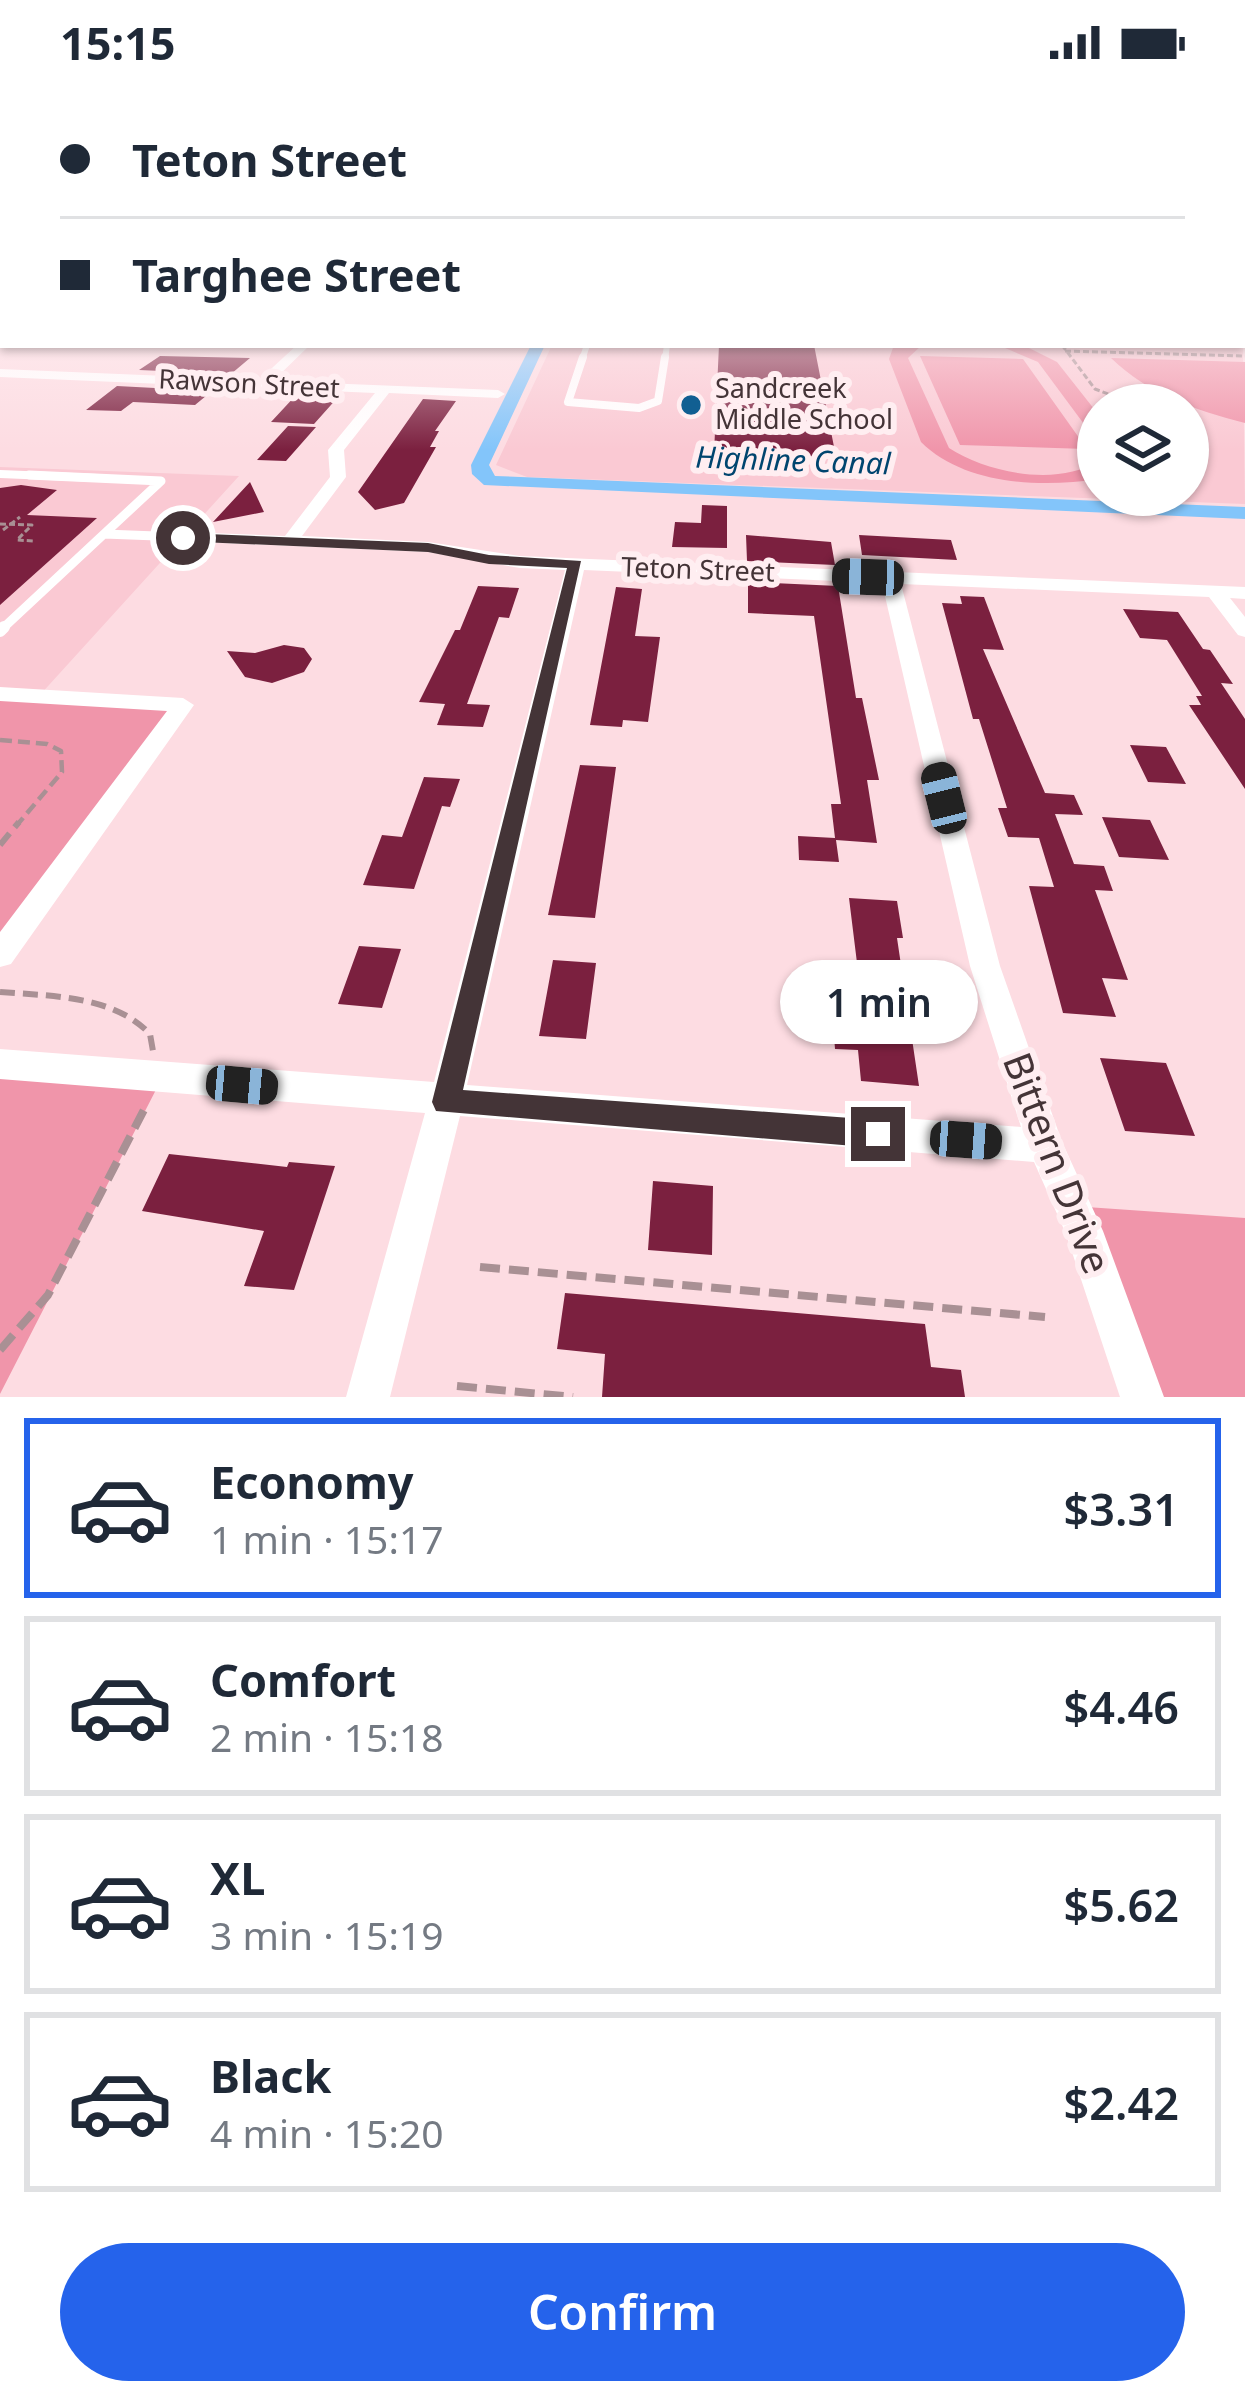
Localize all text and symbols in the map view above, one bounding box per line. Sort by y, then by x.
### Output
text: 15:15 [60,12,176,73]
text: Teton Street [132,129,407,190]
text: Targhee Street [132,244,461,305]
street label: Rawson Street [157,359,341,406]
place label: Sandcreek Middle School [715,369,893,437]
map controls [1077,384,1209,516]
button: layers [1077,384,1209,516]
marker: Sandcreek Middle School [678,392,704,418]
water label: Highline Canal [695,436,893,483]
route start [156,511,210,565]
street label: Teton Street [621,547,776,590]
car [831,558,905,596]
car [918,759,970,837]
callout: 1 min [779,960,977,1044]
text: 1 min [826,975,932,1028]
street label: Bittern Drive [992,1044,1125,1280]
car [205,1064,279,1106]
route end [851,1107,905,1161]
car [929,1120,1003,1160]
text: Economy [210,1451,414,1512]
icon: car [66,1454,174,1562]
text: $3.31 [1064,1478,1179,1539]
text: 1 min · 15:17 [210,1512,444,1565]
text: Comfort [210,1649,396,1710]
icon: car [66,1652,174,1760]
text: $4.46 [1064,1676,1179,1737]
text: 2 min · 15:18 [210,1710,444,1763]
text: XL [210,1847,265,1908]
icon: car [66,1850,174,1958]
text: $5.62 [1064,1874,1179,1935]
text: 3 min · 15:19 [210,1908,444,1961]
text: Black [210,2045,331,2106]
icon: car [66,2048,174,2156]
text: $2.42 [1064,2072,1179,2133]
text: 4 min · 15:20 [210,2106,444,2159]
button: Confirm [60,2243,1185,2381]

